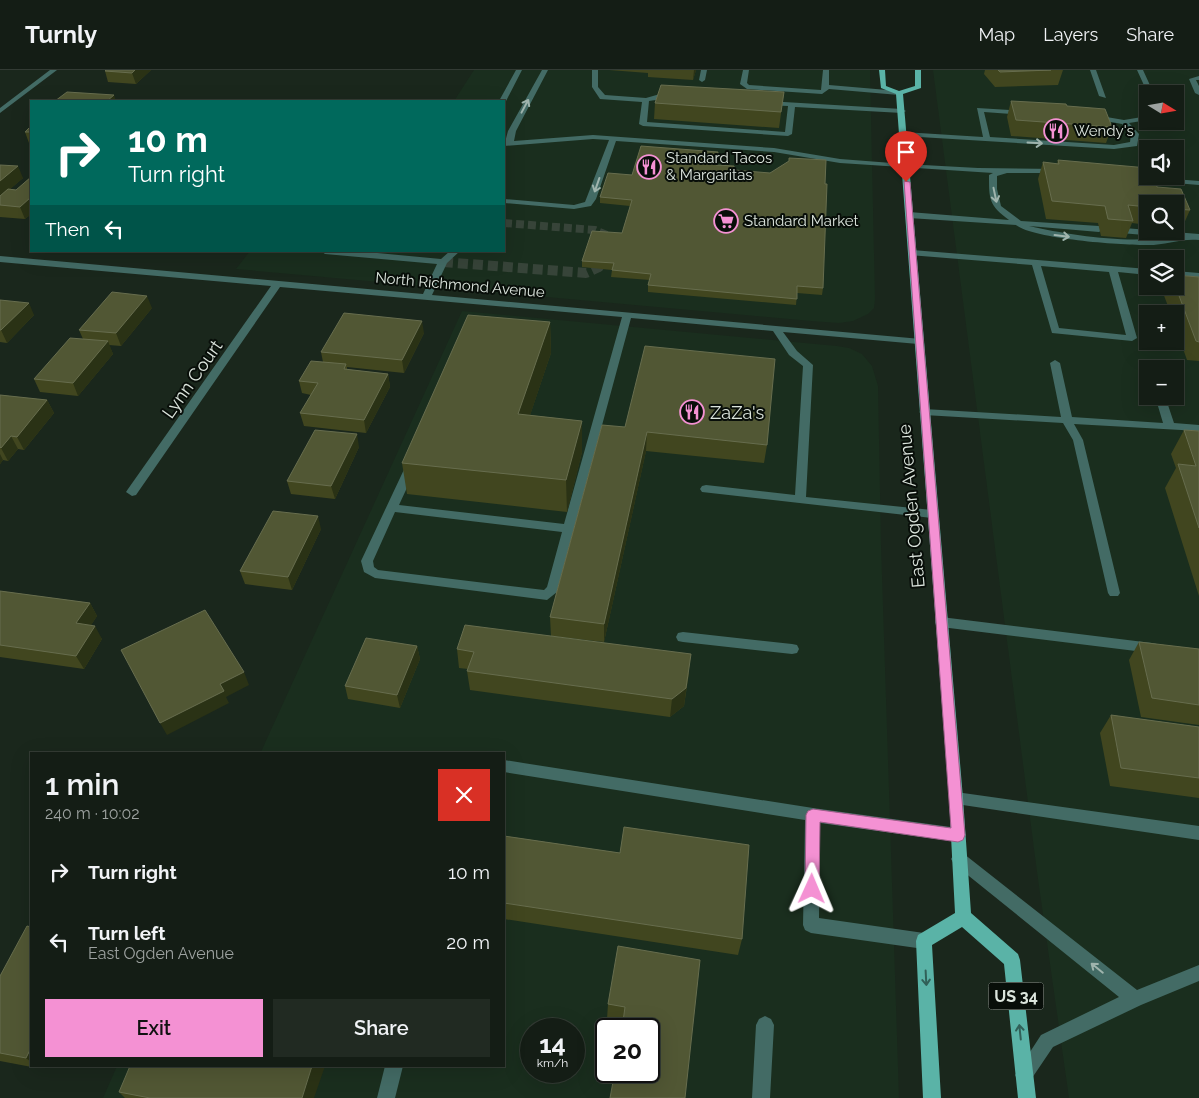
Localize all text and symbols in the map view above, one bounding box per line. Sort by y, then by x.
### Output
text: Turnly [25,20,97,49]
text: Map [979,24,1015,45]
text: Layers [1043,24,1098,45]
text: Share [1126,24,1174,45]
north arrow [1139,85,1184,130]
map controls [1139,85,1184,405]
one-way arrow [521,100,531,114]
restaurant icon: Wendy's [1043,118,1069,144]
text: 10 m [128,119,208,160]
icon: right [45,120,110,185]
place label: Wendy's [1074,122,1134,140]
pin [885,131,927,182]
icon: arrive [892,138,920,166]
one-way arrow [1027,138,1043,147]
button: sound [1139,140,1184,185]
place label: Standard Tacos & Margaritas [666,149,772,184]
restaurant icon: Standard Tacos & Margaritas [636,154,662,180]
text: Turn right [128,161,225,187]
one-way arrow [592,177,601,192]
one-way arrow [990,187,1000,203]
button: search [1139,195,1184,240]
supermarket icon: Standard Market [713,208,739,234]
place label: Standard Market [744,212,858,230]
icon: left [100,215,128,243]
text: Then [45,218,90,240]
one-way arrow [1054,231,1070,241]
button: layers [1139,250,1184,295]
street label: North Richmond Avenue [375,269,546,301]
button: + [1139,305,1184,350]
street label: Lynn Court [157,336,227,422]
button: − [1139,360,1184,405]
restaurant icon: ZaZa's [679,399,705,425]
place label: ZaZa's [710,402,764,423]
street label: East Ogden Avenue [893,423,929,589]
text: 1 min [45,767,120,802]
button: close [438,769,490,821]
text: 240 m · 10:02 [45,804,140,823]
icon: right [45,858,73,886]
text: Turn right [88,861,177,883]
text: 10 m [448,861,490,883]
position arrow [785,862,837,914]
text: Turn left [88,922,165,944]
icon: left [45,928,73,956]
text: 20 m [446,931,490,953]
text: East Ogden Avenue [88,944,234,963]
one-way arrow [1091,963,1104,974]
one-way arrow [921,970,930,986]
road number: US 34 [988,982,1044,1009]
button: Exit [45,999,263,1057]
button: Share [273,999,490,1057]
speed limit sign: 20 [595,1018,660,1083]
one-way arrow [1015,1024,1025,1040]
text: 14 [539,1029,566,1059]
text: km/h [537,1056,568,1070]

